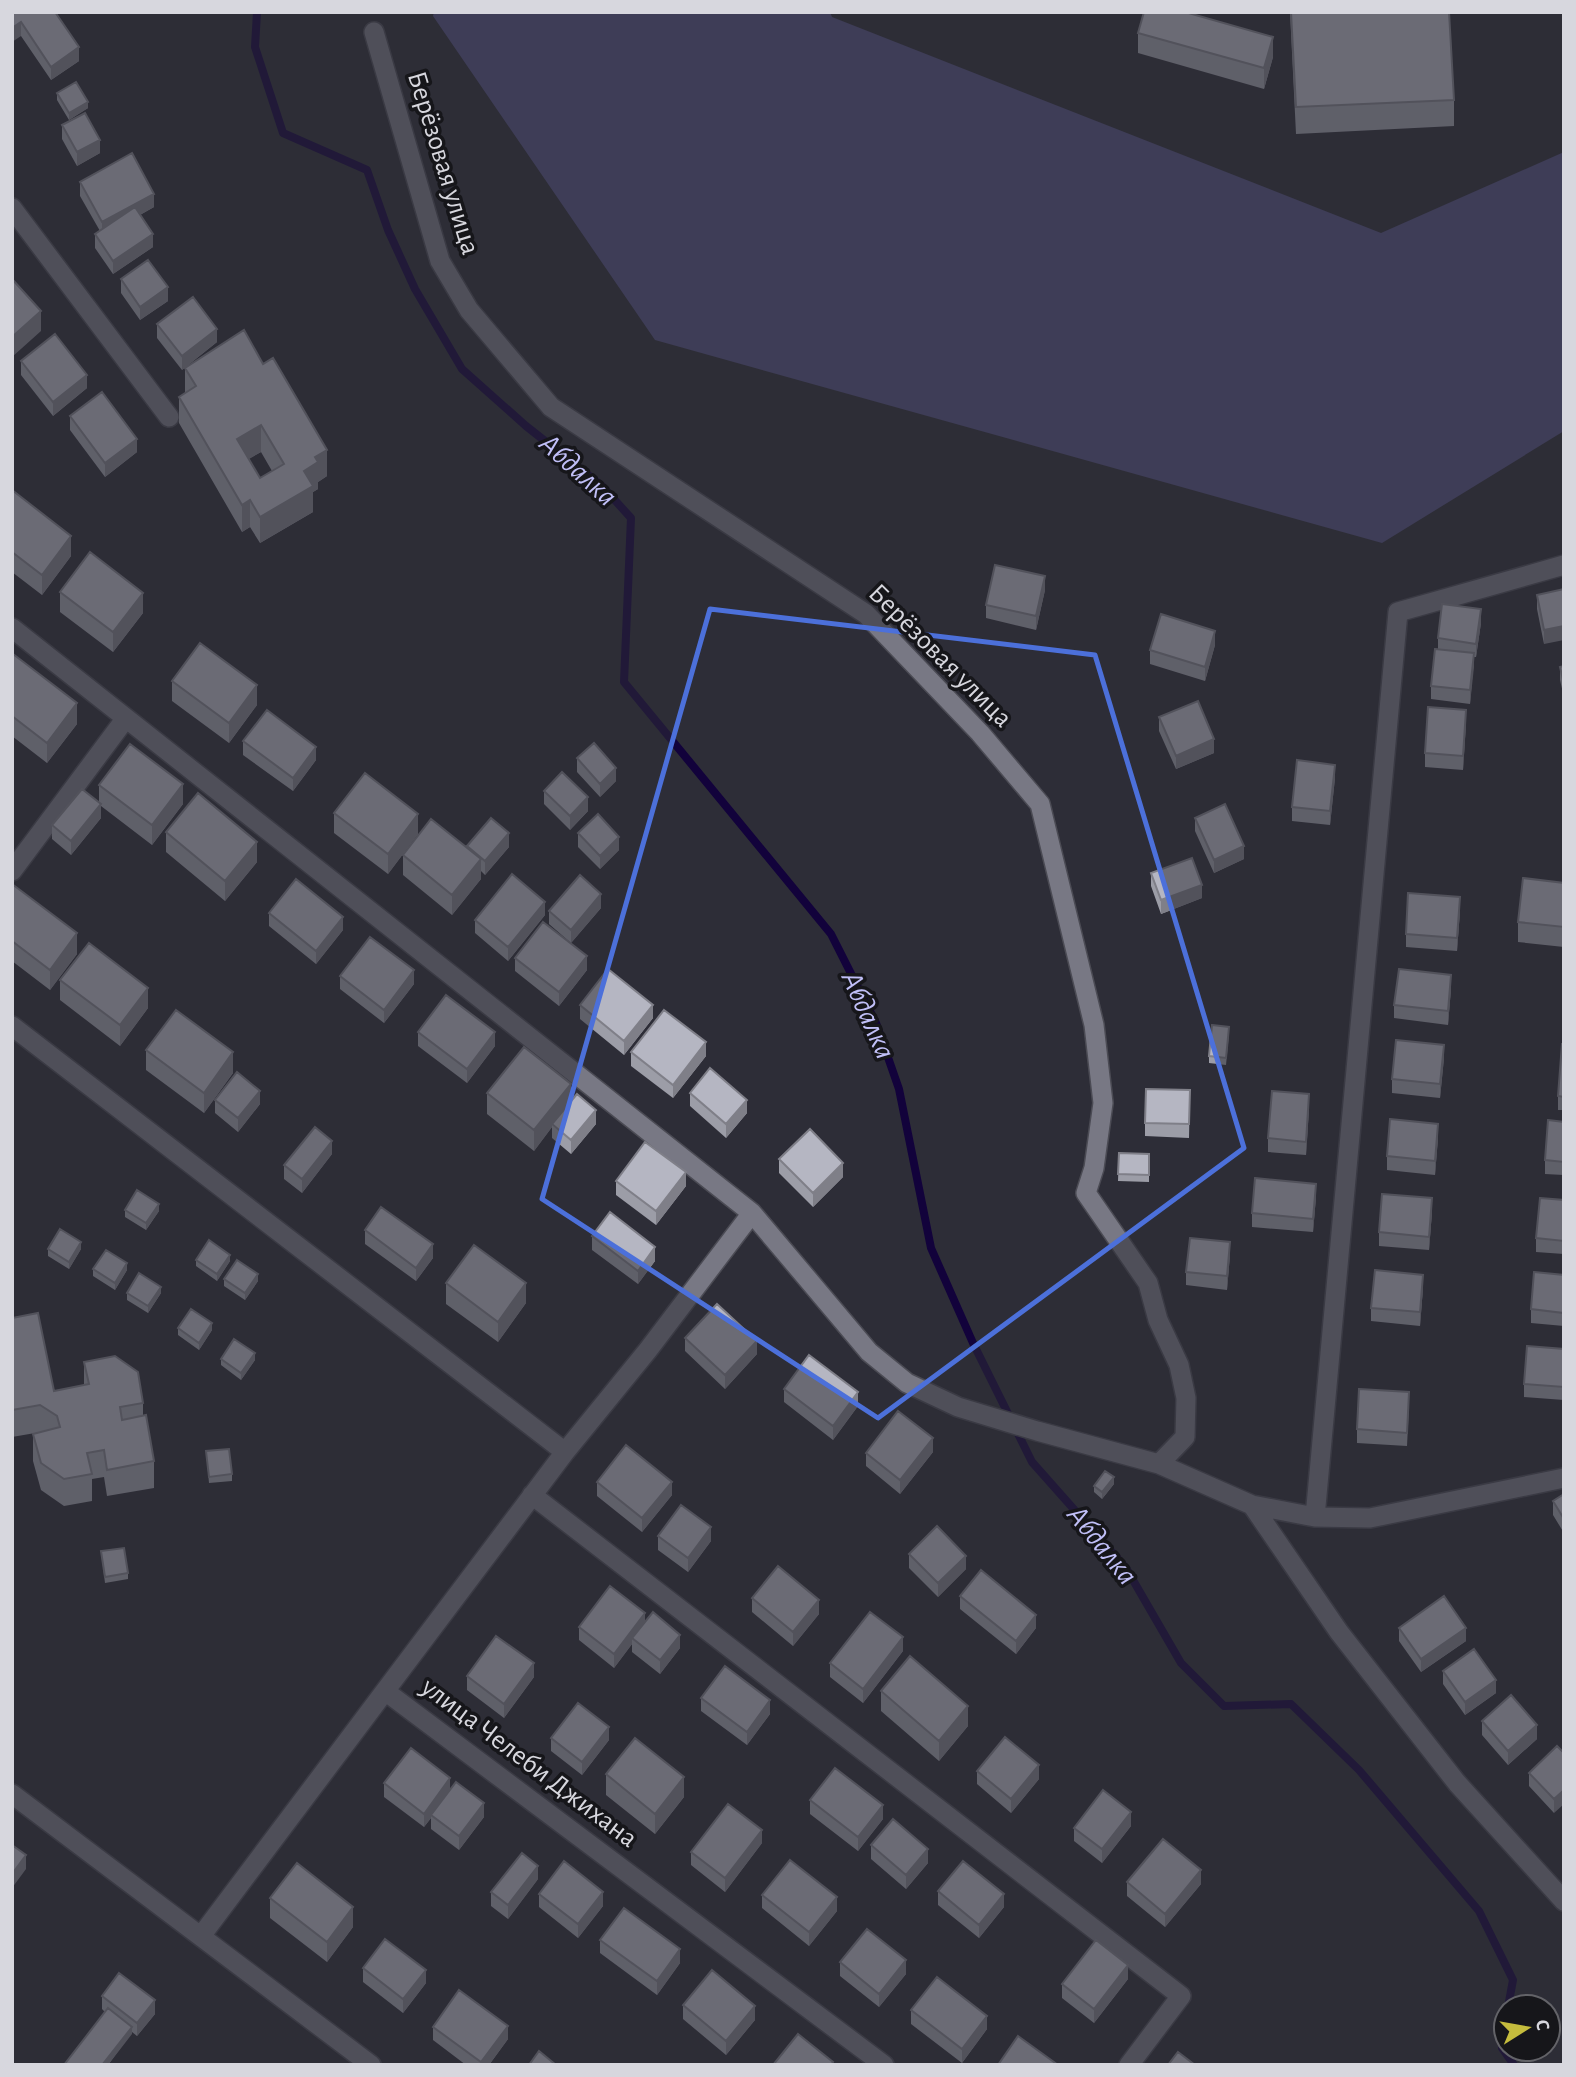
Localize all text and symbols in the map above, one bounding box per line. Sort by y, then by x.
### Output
street label: Берёзовая улица [402,68,484,258]
water label: Абдалка [533,427,622,512]
street label: Берёзовая улица [863,579,1017,733]
water label: Абдалка [835,966,901,1063]
water label: Абдалка [1061,1499,1143,1590]
street label: улица Челеби Джихана [415,1672,642,1853]
north arrow [1492,1993,1562,2063]
text: С [1532,2018,1553,2032]

